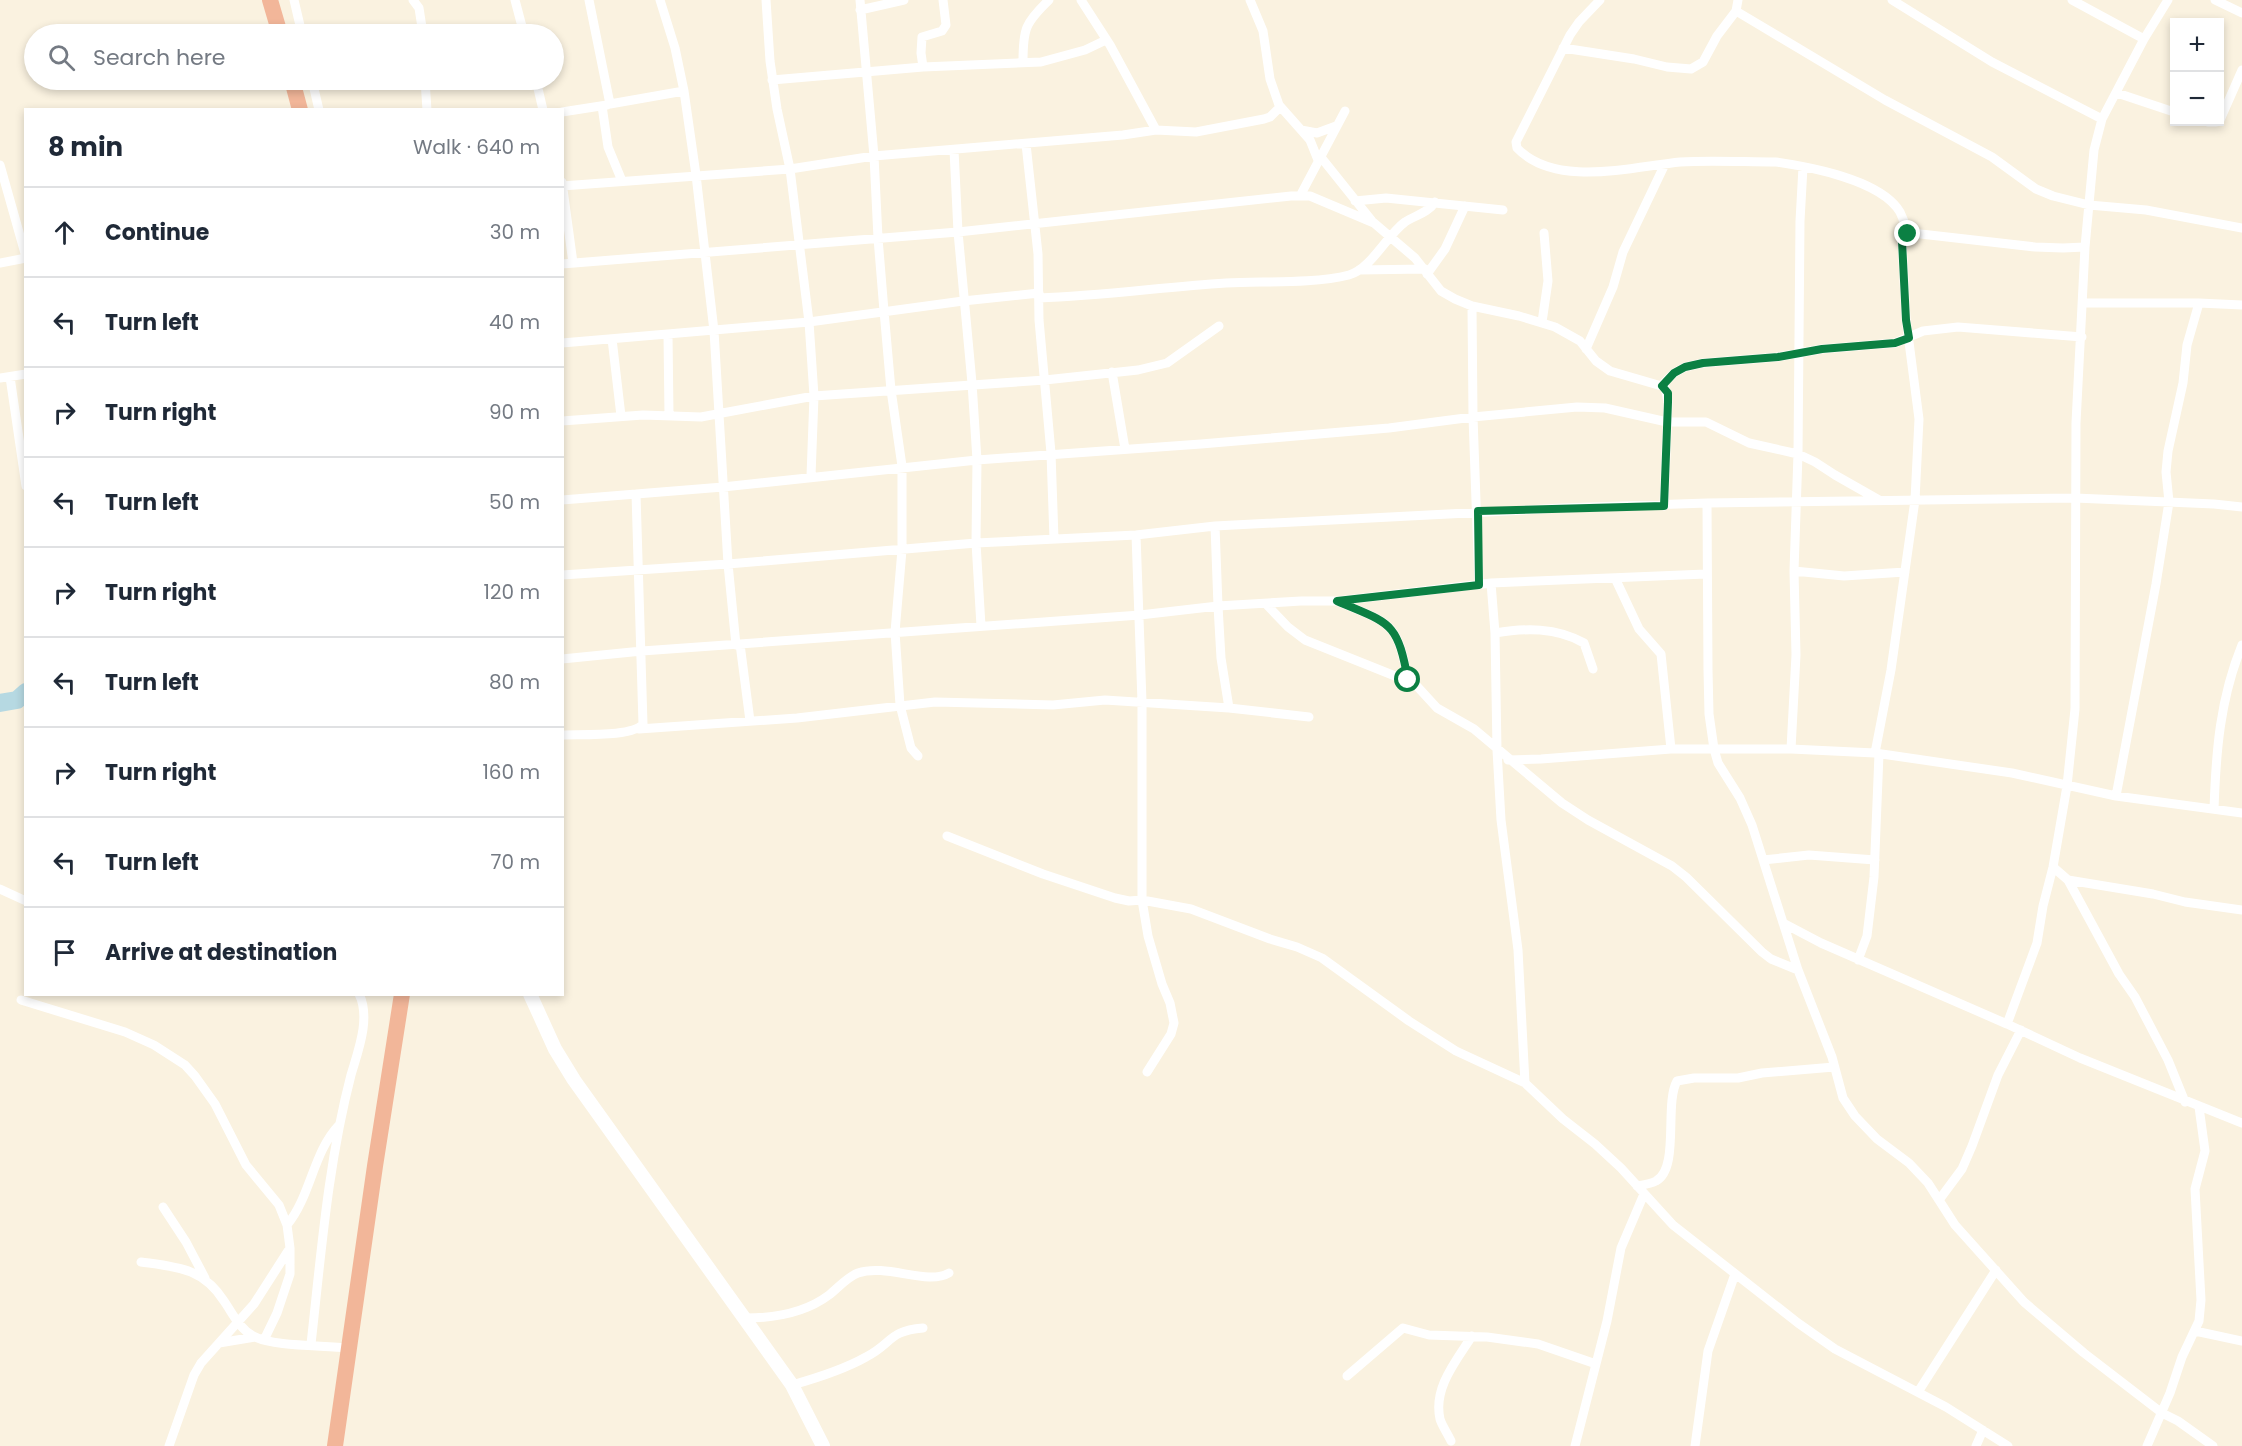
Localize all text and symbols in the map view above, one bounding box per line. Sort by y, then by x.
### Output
map controls [2170,18,2224,126]
button: + [2170,18,2224,72]
search box [24,24,564,90]
icon: search [45,41,78,74]
text: Search here [93,42,226,73]
button: − [2170,72,2224,126]
text: 8 min [48,129,123,165]
text: Walk · 640 m [413,133,540,161]
icon: ahead [48,216,81,249]
text: Continue [105,217,209,248]
text: 30 m [490,218,540,246]
route end [1894,220,1920,246]
icon: left [48,306,81,339]
text: Turn left [105,307,199,338]
text: 40 m [489,308,540,336]
icon: right [48,396,81,429]
text: Turn right [105,397,216,428]
text: 90 m [489,398,540,426]
icon: left [48,486,81,519]
text: Turn left [105,487,199,518]
text: 50 m [489,488,540,516]
icon: right [48,576,81,609]
text: Turn right [105,577,216,608]
text: 120 m [484,578,540,606]
icon: left [48,666,81,699]
route start [1394,666,1420,692]
text: Turn left [105,667,199,698]
text: 80 m [489,668,540,696]
icon: right [48,756,81,789]
text: Turn right [105,757,216,788]
text: 160 m [482,758,540,786]
icon: left [48,846,81,879]
text: Turn left [105,847,199,878]
text: 70 m [491,848,540,876]
icon: arrive [48,936,81,969]
text: Arrive at destination [105,937,337,968]

